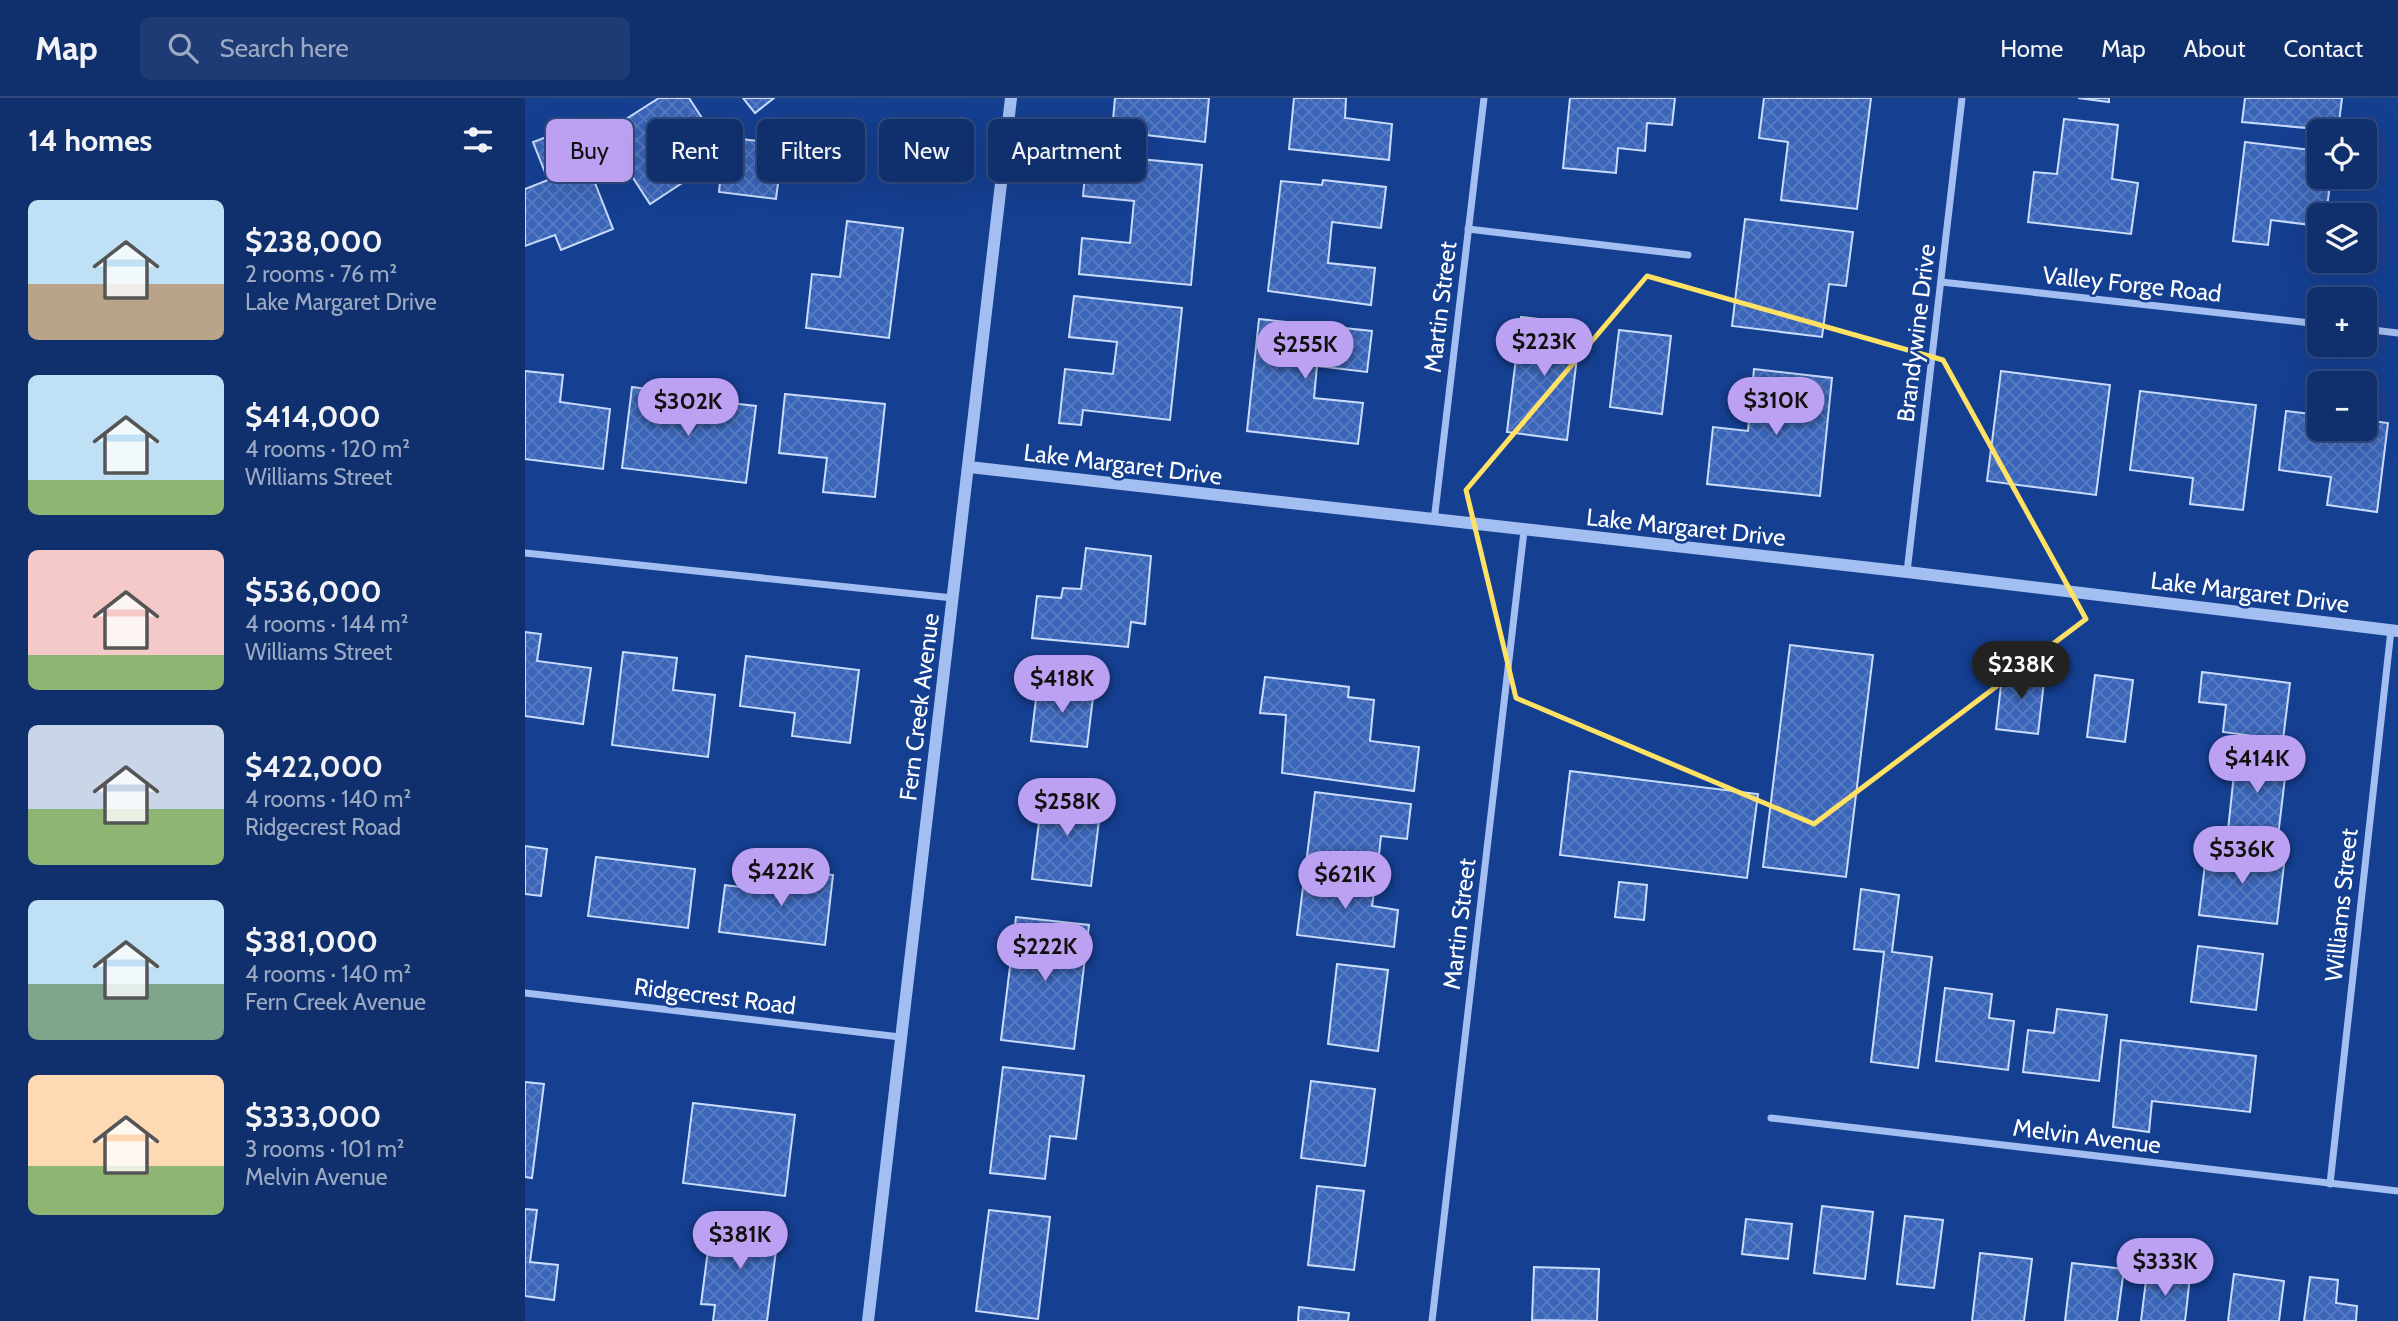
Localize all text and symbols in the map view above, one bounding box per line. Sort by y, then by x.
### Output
search box [140,17,630,80]
text: Map [35,28,98,68]
icon: search [164,29,202,67]
text: Search here [220,32,349,64]
text: Home [2000,34,2063,63]
text: Map [2101,34,2146,63]
text: About [2184,34,2246,63]
text: Contact [2284,34,2363,63]
chip: Buy [546,119,633,182]
chip: Rent [647,119,743,182]
chip: Filters [757,119,865,182]
chip: New [879,119,974,182]
chip: Apartment [988,119,1146,182]
map controls [2307,119,2377,441]
button: locate [2307,119,2377,189]
icon: filters [459,121,497,159]
text: 14 homes [28,122,152,159]
button: layers [2307,203,2377,273]
text: $238,000 [245,223,383,260]
icon: home [84,228,168,312]
street label: Martin Street [1418,240,1462,374]
street label: Brandywine Drive [1891,242,1941,424]
text: 2 rooms · 76 m² [245,260,397,288]
street label: Valley Forge Road [2041,260,2223,308]
button: + [2307,287,2377,357]
text: Lake Margaret Drive [245,288,437,316]
pin: $223K [1495,318,1593,378]
pin: $255K [1256,322,1354,381]
text: $223K [1512,327,1576,355]
text: $255K [1273,330,1337,358]
button: − [2307,371,2377,441]
pin: $302K [639,378,737,438]
pin: $310K [1727,378,1825,437]
text: $310K [1744,386,1808,414]
text: $302K [654,387,722,415]
text: $414,000 [245,398,381,435]
icon: home [84,403,168,487]
text: 4 rooms · 120 m² [245,435,410,463]
street label: Lake Margaret Drive [1022,437,1224,491]
text: Williams Street [245,463,392,491]
street label: Lake Margaret Drive [1585,502,1787,552]
street label: Lake Margaret Drive [2149,565,2351,619]
text: $536,000 [245,573,382,610]
icon: home [84,578,168,662]
text: 4 rooms · 144 m² [245,610,408,638]
street label: Fern Creek Avenue [893,611,945,803]
text: Williams Street [245,638,392,666]
pin: $238K [1972,642,2070,701]
text: $238K [1988,650,2054,678]
pin: $418K [1013,656,1111,715]
text: $418K [1030,664,1094,692]
pin: $414K [2208,736,2306,795]
text: $414K [2225,744,2289,772]
text: $422,000 [245,748,383,785]
icon: home [84,753,168,837]
pin: $258K [1018,778,1116,838]
text: 4 rooms · 140 m² [245,785,411,813]
text: $258K [1034,787,1100,815]
text: Ridgecrest Road [245,813,401,841]
pin: $536K [2193,826,2291,886]
street label: Williams Street [2319,827,2363,983]
text: $536K [2209,835,2275,863]
pin: $422K [732,848,830,908]
pin: $621K [1296,852,1394,911]
text: $422K [748,857,814,885]
street label: Martin Street [1437,857,1481,991]
text: $621K [1314,860,1376,888]
text: $381,000 [245,923,378,960]
pin: $222K [996,924,1094,983]
icon: home [84,928,168,1012]
text: $222K [1013,932,1077,960]
text: 4 rooms · 140 m² [245,960,411,988]
street label: Ridgecrest Road [632,972,798,1020]
text: Fern Creek Avenue [245,988,426,1016]
text: $333,000 [245,1098,381,1135]
icon: home [84,1103,168,1187]
street label: Melvin Avenue [2011,1113,2163,1159]
text: 3 rooms · 101 m² [245,1135,404,1163]
text: Melvin Avenue [245,1163,388,1191]
pin: $381K [691,1212,789,1271]
text: $381K [709,1220,771,1248]
pin: $333K [2116,1238,2214,1298]
text: $333K [2133,1247,2197,1275]

